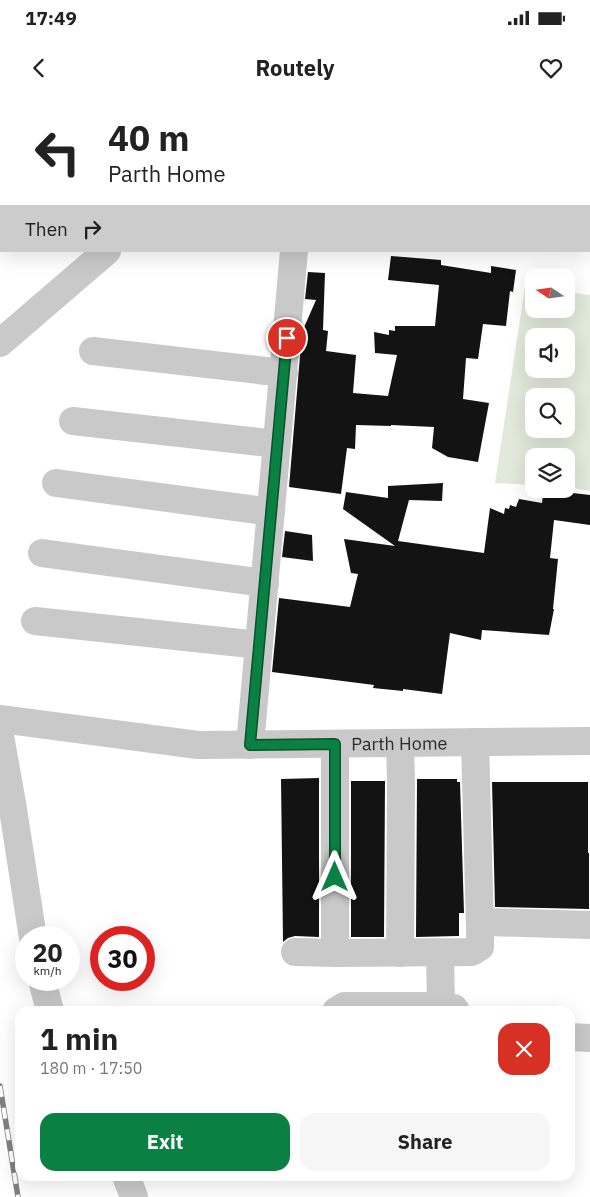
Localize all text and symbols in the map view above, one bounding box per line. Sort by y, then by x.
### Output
text: 17:49 [25,6,77,30]
text: Routely [255,53,335,82]
icon: back [25,54,53,82]
icon: heart [537,54,565,82]
text: 40 m [108,115,190,161]
icon: left [25,120,90,185]
text: Parth Home [108,159,226,188]
icon: right [78,215,106,243]
text: Then [25,217,68,241]
north arrow [525,268,575,318]
map controls [525,268,575,498]
pin [266,317,308,359]
icon: arrive [273,324,301,352]
button: sound [525,328,575,378]
button: search [525,388,575,438]
button: layers [525,448,575,498]
street label: Parth Home [351,731,448,755]
position arrow [308,850,360,902]
speed limit sign: 30 [90,926,155,991]
text: 20 [32,936,63,969]
text: km/h [33,963,62,978]
text: 1 min [40,1019,118,1058]
button: close [498,1023,550,1075]
text: 180 m · 17:50 [40,1058,142,1078]
button: Exit [40,1113,290,1171]
button: Share [300,1113,550,1171]

